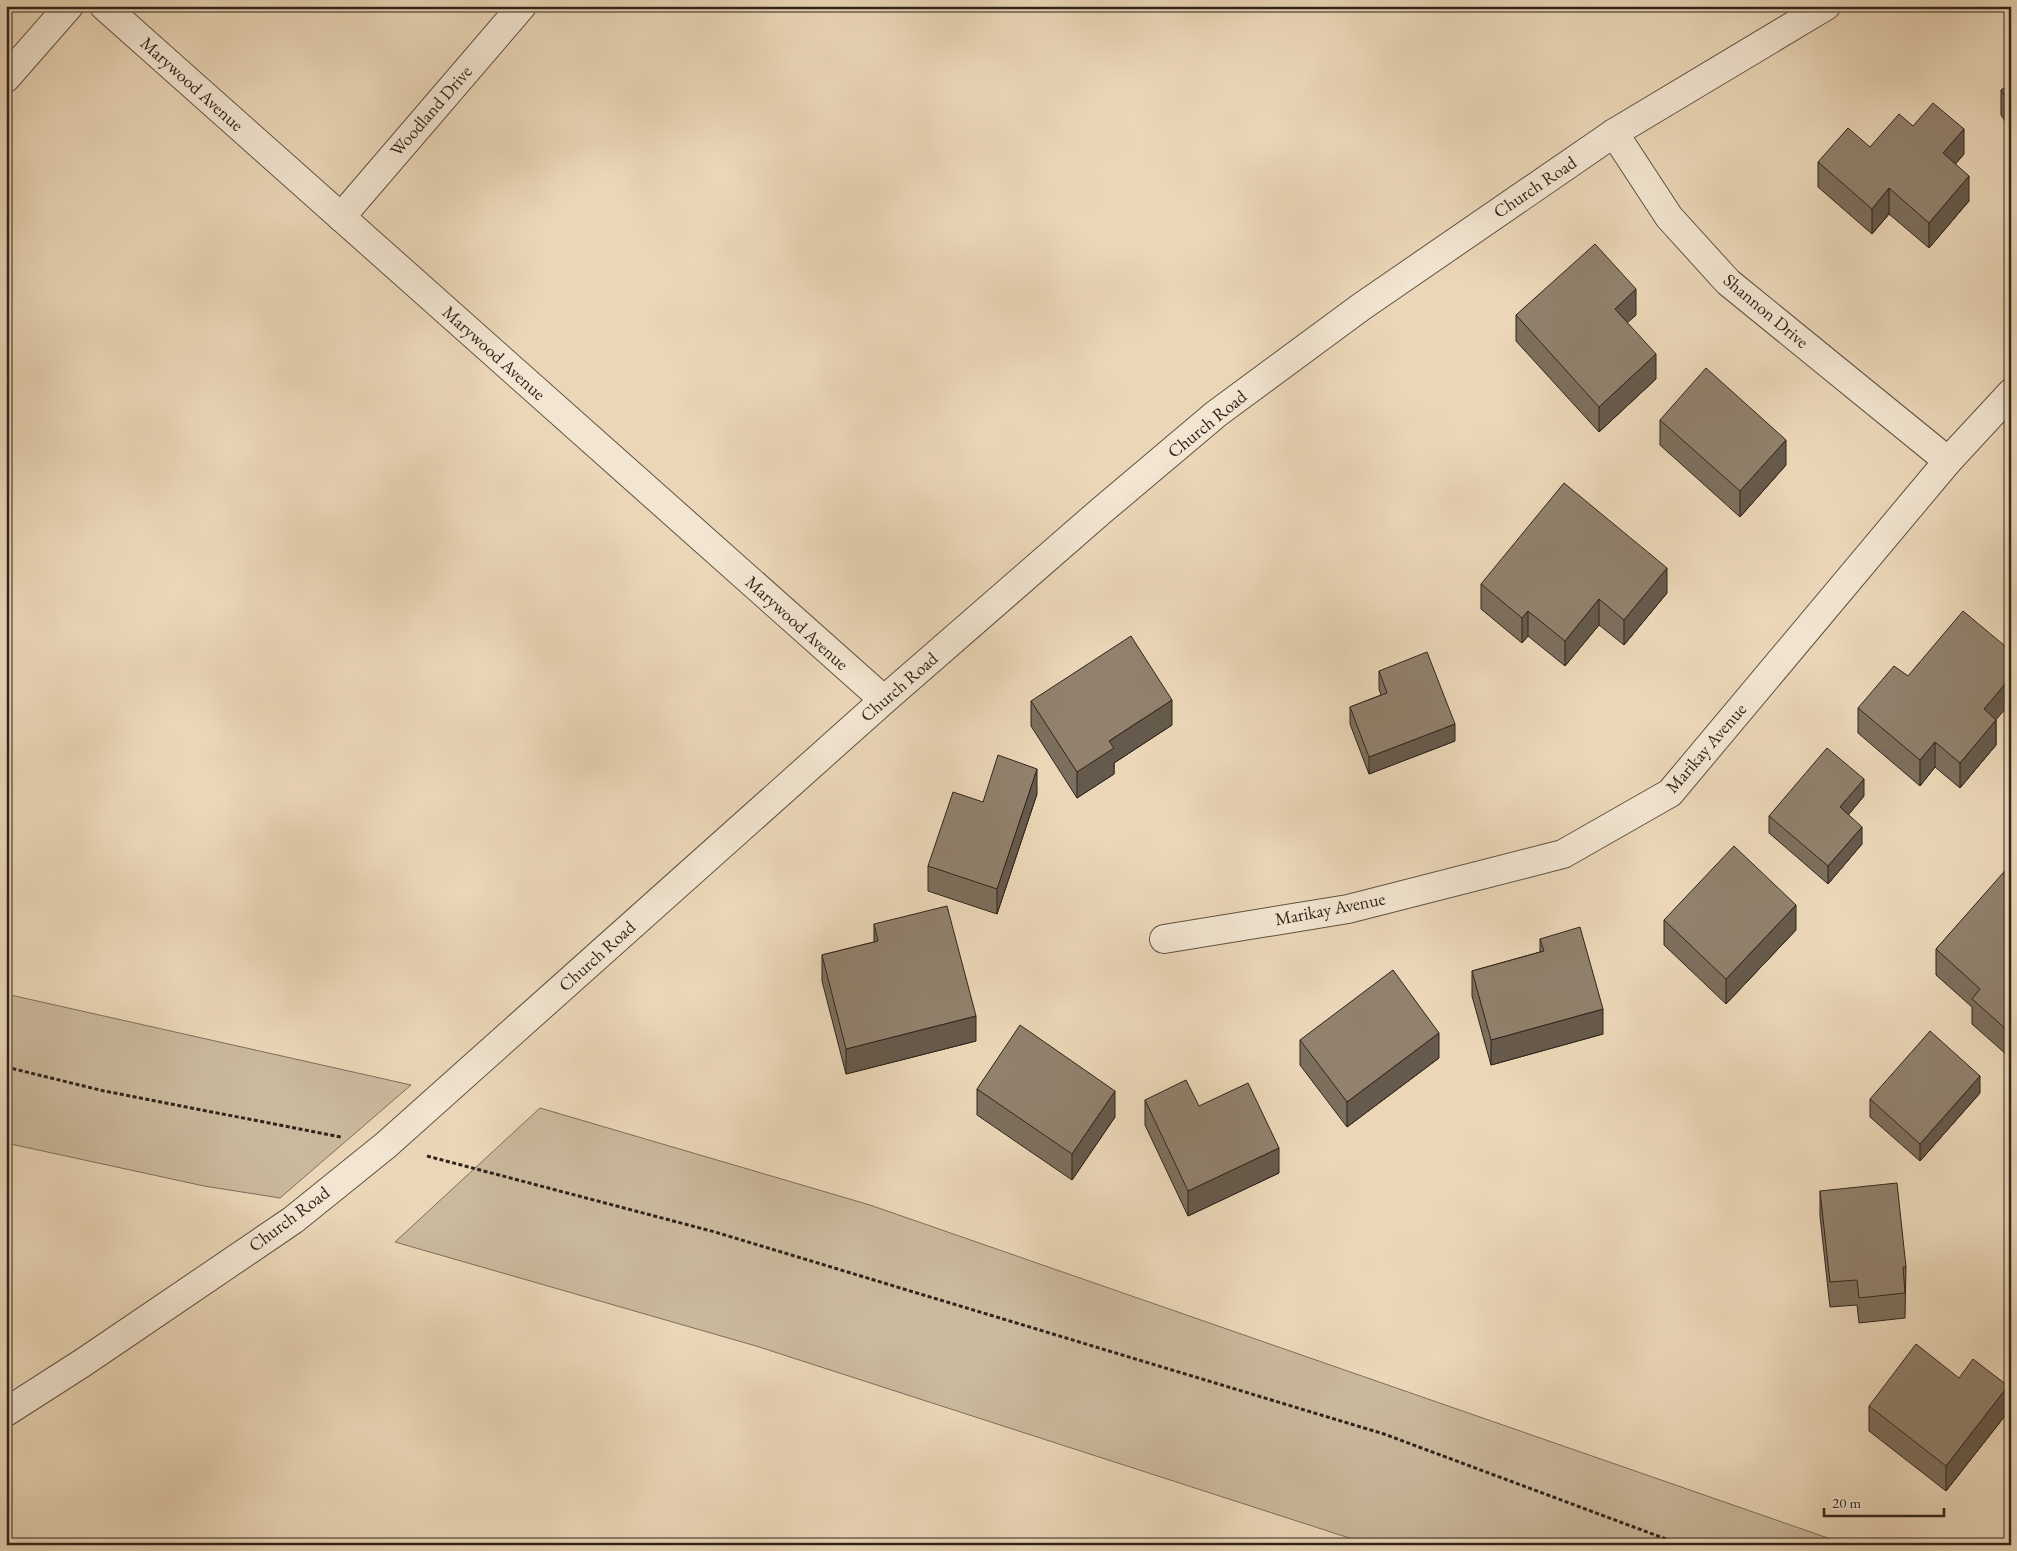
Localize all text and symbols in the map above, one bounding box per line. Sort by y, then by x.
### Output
street label: Marywood Avenue [136,31,249,136]
street label: Woodland Drive [385,60,477,161]
street label: Church Road [1489,150,1581,223]
street label: Shannon Drive [1719,268,1814,353]
street label: Marywood Avenue [438,300,551,405]
street label: Church Road [1162,384,1252,463]
street label: Marywood Avenue [741,570,854,675]
street label: Church Road [855,646,943,727]
street label: Marikay Avenue [1660,698,1751,798]
street label: Marikay Avenue [1273,887,1387,930]
street label: Church Road [554,915,640,996]
street label: Church Road [244,1180,334,1256]
scale bar [1824,1486,1944,1518]
text: 20 m [1832,1493,1861,1512]

